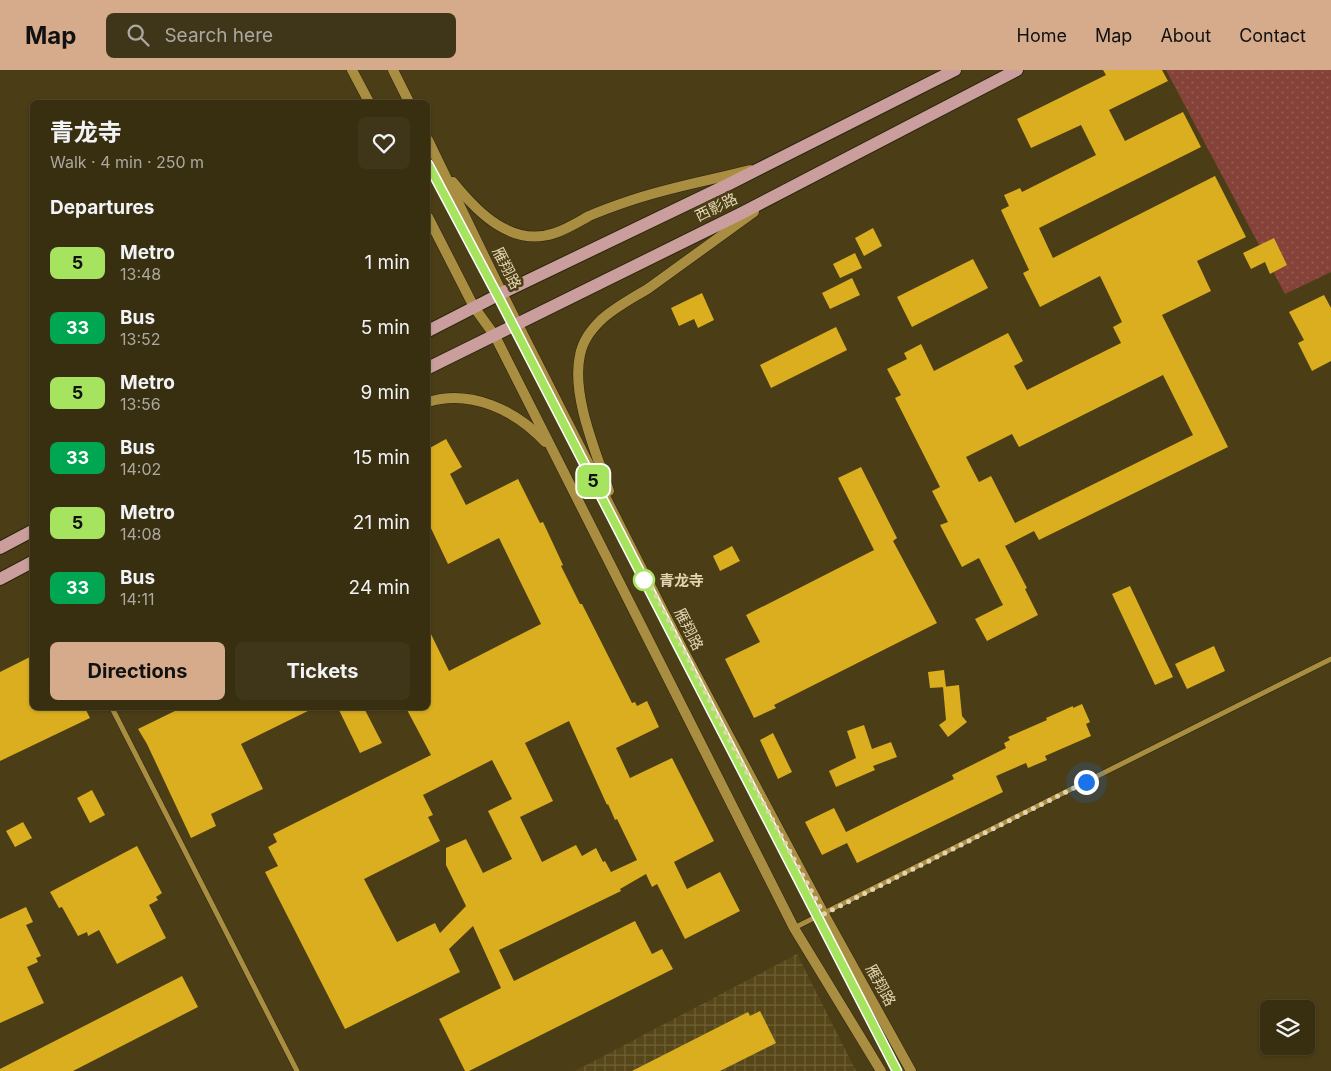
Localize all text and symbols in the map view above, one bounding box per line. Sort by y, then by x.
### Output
search box [106,13,456,58]
text: Map [25,21,76,50]
icon: search [124,21,152,49]
text: Search here [164,24,273,47]
text: Home [1017,25,1067,46]
text: Map [1095,25,1132,46]
text: About [1160,25,1211,46]
text: Contact [1239,25,1306,46]
button: heart [358,117,410,169]
text: 青龙寺 [50,118,122,147]
text: Walk · 4 min · 250 m [50,152,204,172]
street label: 西影路 [692,189,740,225]
text: Departures [50,196,154,219]
text: Metro [120,241,175,264]
street label: 雁翔路 [488,244,526,292]
text: 1 min [364,251,410,274]
text: 5 [72,252,83,273]
text: 13:48 [120,264,161,284]
text: Bus [120,306,155,329]
text: 5 min [361,316,410,339]
text: 33 [66,317,89,338]
text: 13:52 [120,329,160,349]
text: Metro [120,371,175,394]
text: 9 min [360,381,410,404]
text: 5 [72,382,83,403]
text: 13:56 [120,394,161,414]
text: Bus [120,436,155,459]
text: 15 min [353,446,410,469]
text: 33 [66,447,89,468]
text: 14:02 [120,459,161,479]
line badge: 5 [577,465,609,497]
text: 5 [587,470,599,491]
text: Metro [120,501,175,524]
text: 21 min [353,511,410,534]
text: 5 [72,512,83,533]
text: 14:08 [120,524,161,544]
text: Bus [120,566,155,589]
marker: 青龙寺 [633,569,655,591]
place label: 青龙寺 [659,571,704,590]
text: 24 min [349,576,410,599]
text: 33 [66,577,89,598]
text: 14:11 [120,589,154,609]
street label: 雁翔路 [670,605,708,653]
button: Directions [50,642,225,700]
button: Tickets [235,642,410,700]
your location [1074,770,1099,795]
street label: 雁翔路 [862,961,900,1009]
map controls [1260,1000,1315,1055]
button: layers [1260,1000,1315,1055]

